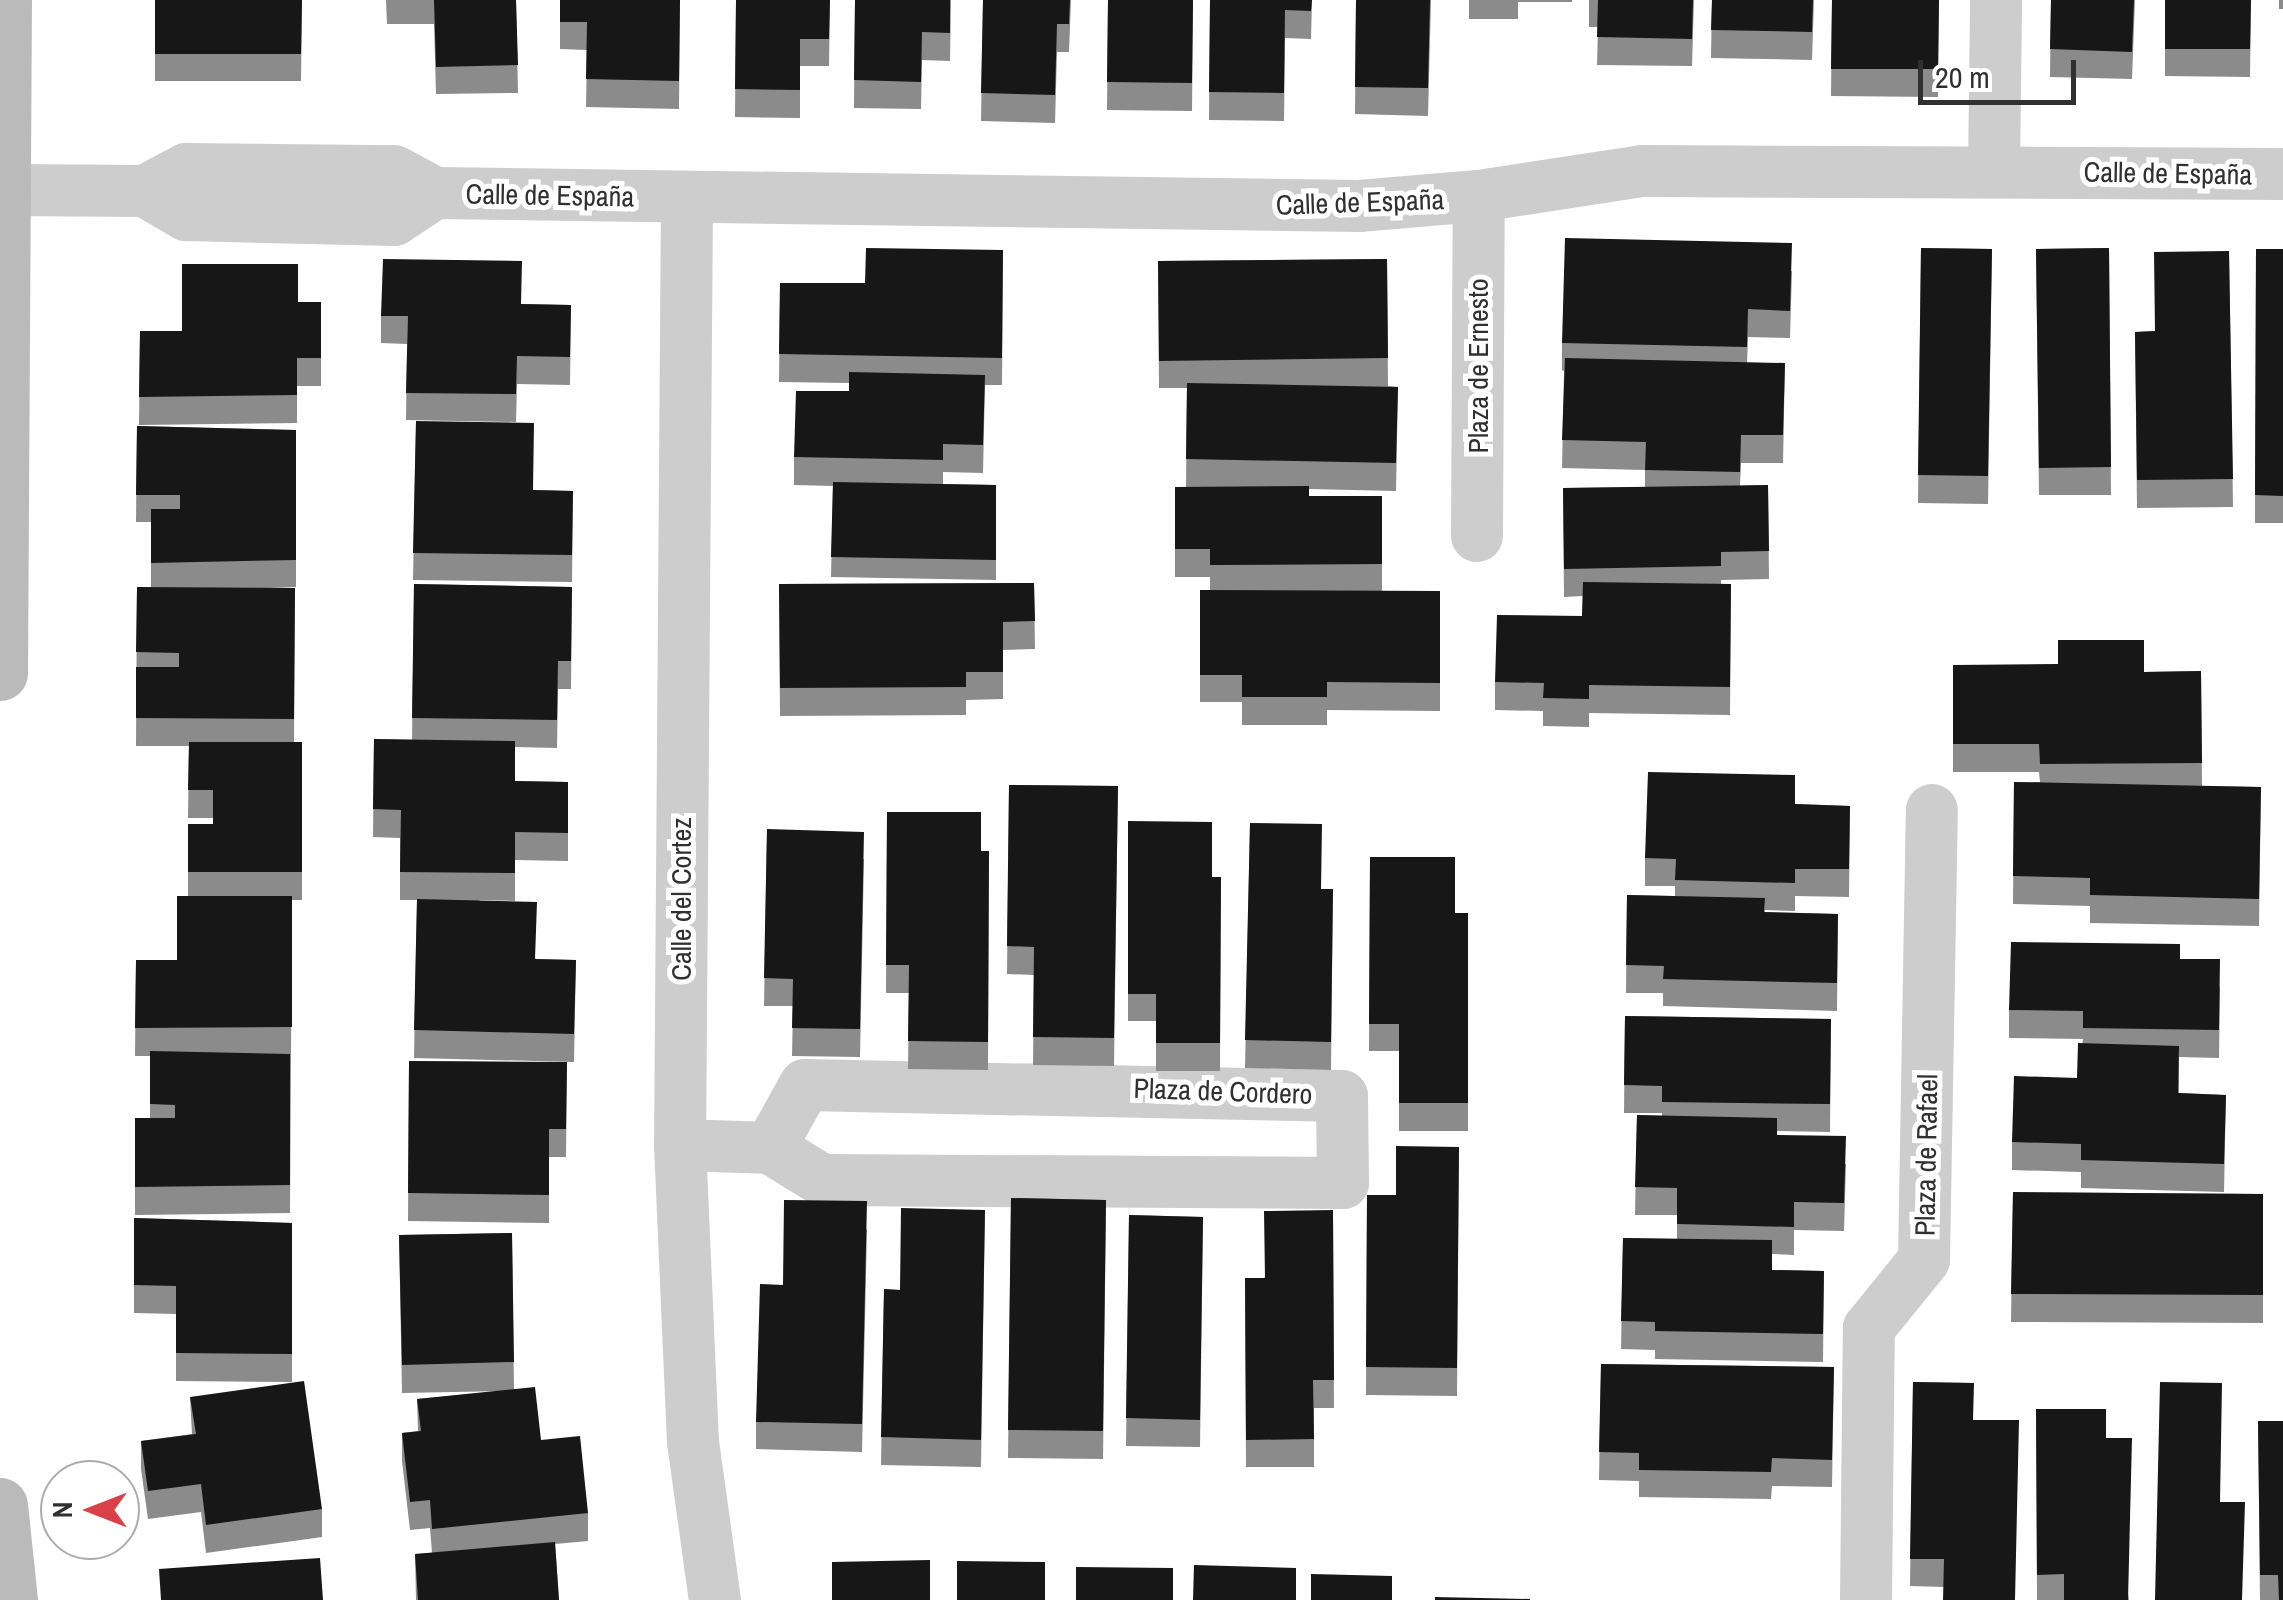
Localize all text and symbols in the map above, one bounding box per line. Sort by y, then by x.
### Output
scale bar [1923,40,2080,102]
text: 20 m [1935,57,1990,97]
street label: Calle de España [2083,155,2253,191]
street label: Calle de España [465,177,635,213]
street label: Calle de España [1275,182,1445,222]
street label: Plaza de Ernesto [1461,279,1495,453]
street label: Calle del Cortez [664,817,698,981]
street label: Plaza de Cordero [1133,1071,1313,1111]
street label: Plaza de Rafael [1908,1074,1944,1236]
north arrow [40,1460,140,1560]
text: N [43,1502,81,1518]

